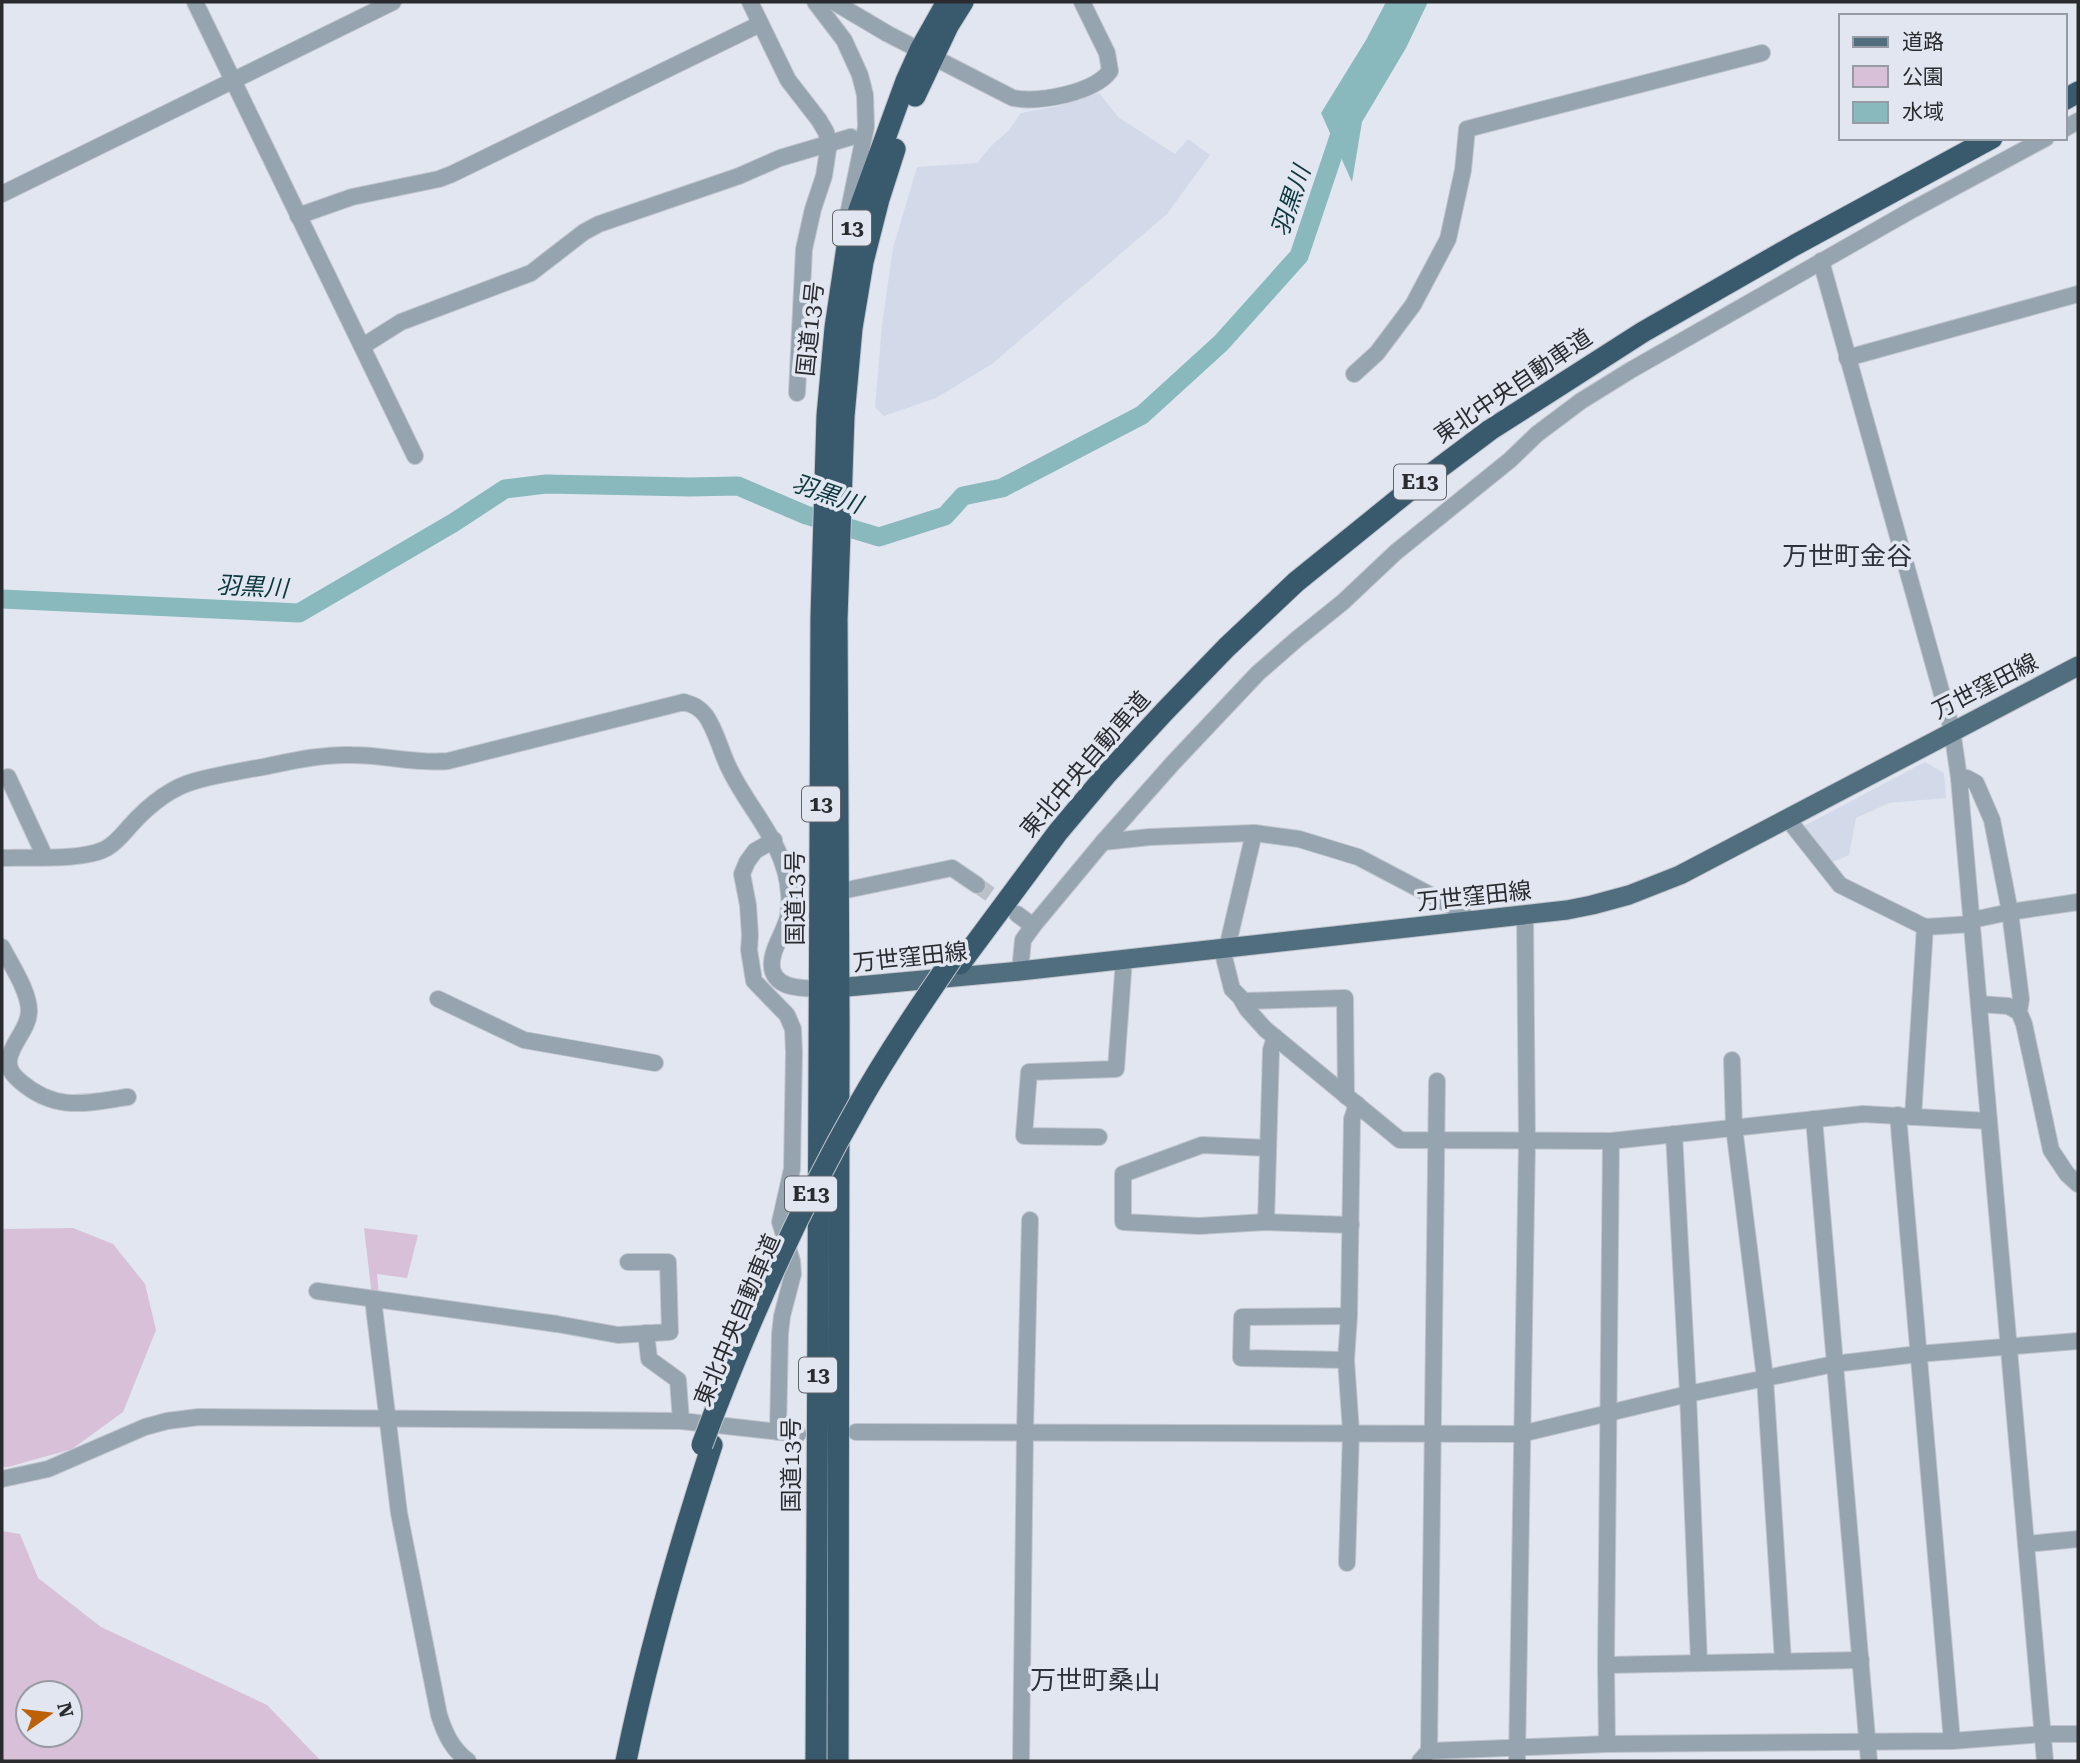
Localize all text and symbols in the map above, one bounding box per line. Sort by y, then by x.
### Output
legend [1839,14,2066,140]
text: 道路 [1902,30,1944,54]
text: 公園 [1902,65,1944,89]
text: 水域 [1902,100,1944,124]
water label: 羽黒川 [1266,160,1317,240]
road number: 13 [833,210,871,246]
street label: 国道13号 [792,281,829,378]
street label: 東北中央自動車道 [1429,324,1597,449]
road number: E13 [1394,464,1446,500]
water label: 羽黒川 [788,469,868,520]
district label: 万世町金谷 [1782,541,1912,571]
water label: 羽黒川 [215,571,292,603]
street label: 万世窪田線 [1928,648,2043,725]
street label: 東北中央自動車道 [1015,686,1156,843]
road number: 13 [802,786,840,822]
street label: 国道13号 [782,851,809,945]
street label: 万世窪田線 [1415,877,1533,916]
street label: 万世窪田線 [851,938,969,977]
road number: E13 [785,1176,837,1212]
street label: 東北中央自動車道 [689,1230,786,1410]
road number: 13 [799,1358,837,1392]
street label: 国道13号 [778,1418,805,1512]
district label: 万世町桑山 [1030,1665,1160,1695]
north arrow [14,1679,84,1749]
text: N [52,1700,78,1720]

